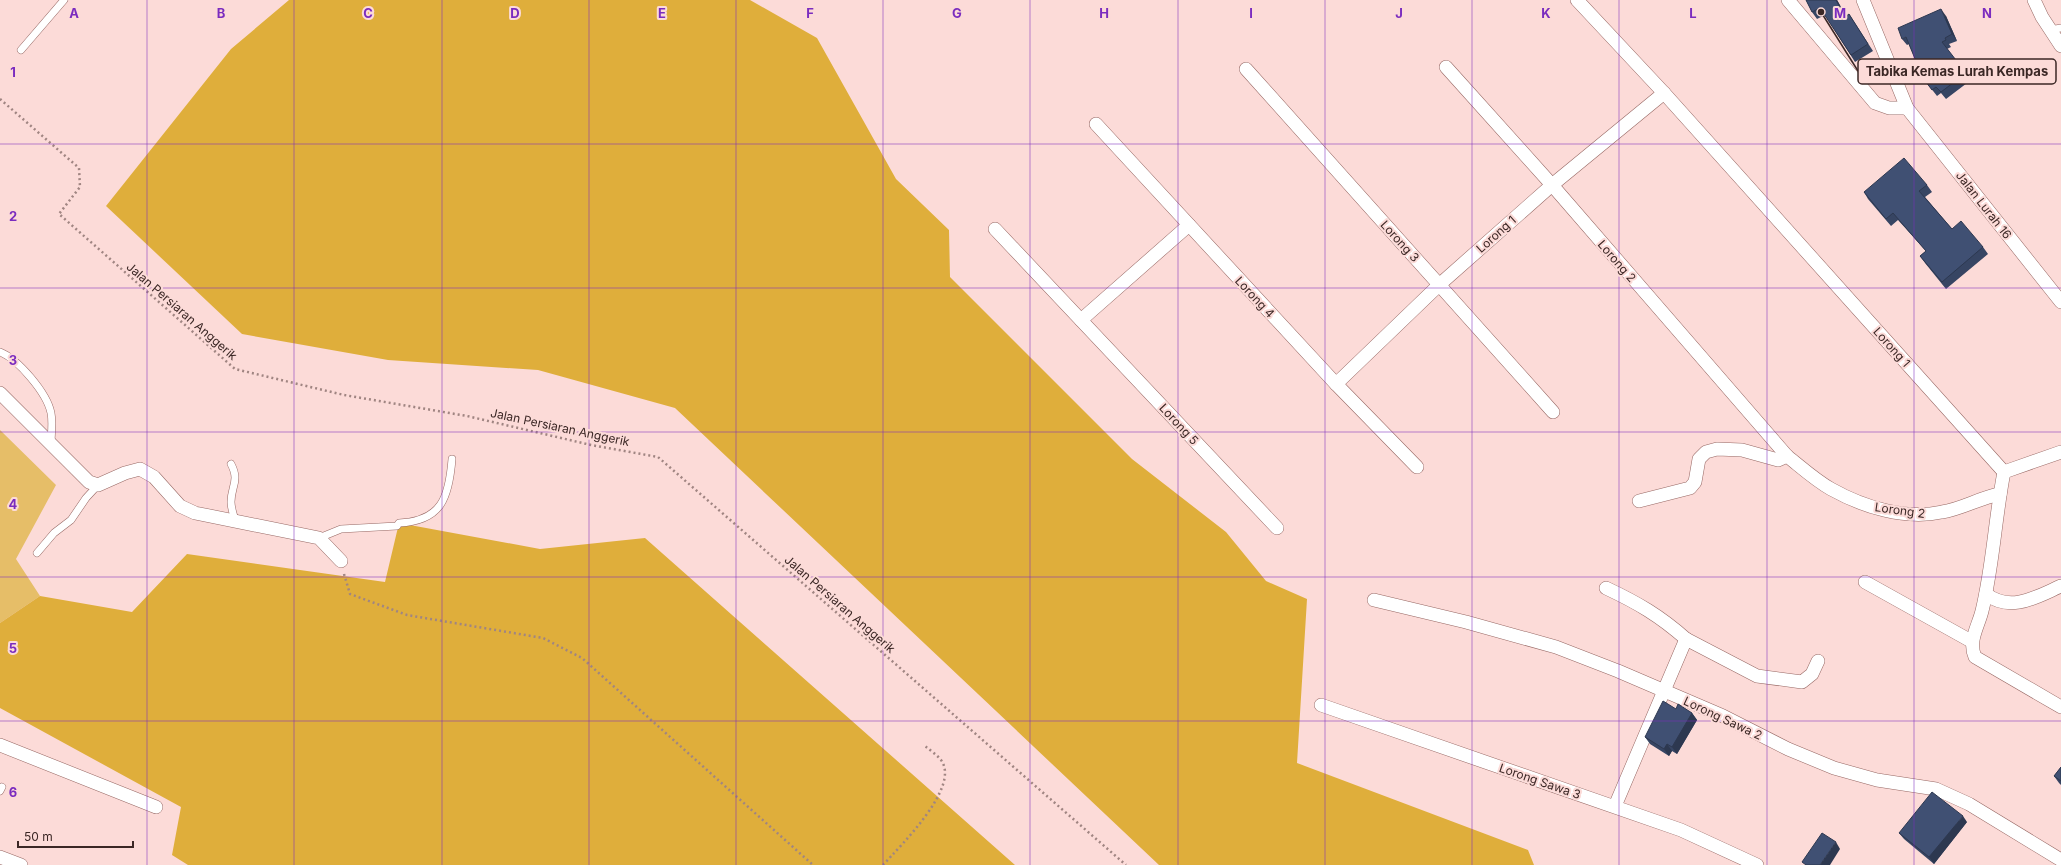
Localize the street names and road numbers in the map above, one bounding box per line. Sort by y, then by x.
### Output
street label: Jalan Lurah 16 [1953,168,2015,242]
street label: Lorong 1 [1473,212,1519,256]
street label: Lorong 3 [1377,217,1423,265]
street label: Lorong 2 [1595,237,1639,285]
street label: Jalan Persiaran Anggerik [124,259,241,363]
street label: Lorong 4 [1232,273,1278,321]
street label: Lorong 1 [1870,324,1914,370]
street label: Lorong 5 [1156,400,1202,448]
street label: Jalan Persiaran Anggerik [489,405,631,449]
street label: Lorong 2 [1874,499,1926,521]
street label: Jalan Persiaran Anggerik [782,552,899,656]
street label: Lorong Sawa 2 [1681,693,1765,743]
street label: Lorong Sawa 3 [1497,760,1583,802]

